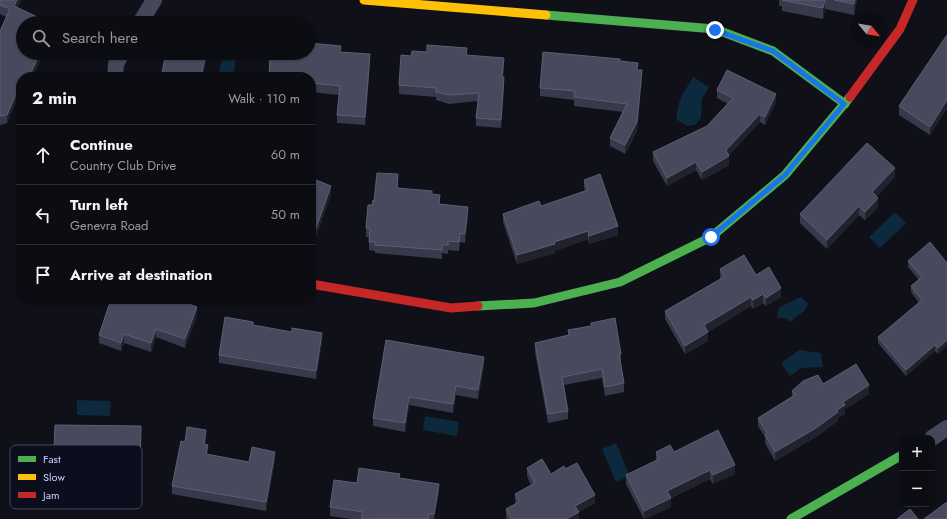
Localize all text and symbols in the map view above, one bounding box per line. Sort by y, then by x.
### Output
north arrow [851,12,887,48]
search box [16,16,316,60]
route end [706,21,724,39]
icon: search [30,27,52,49]
text: Search here [62,27,138,49]
text: 2 min [32,86,77,110]
text: Walk · 110 m [228,89,300,108]
text: Continue [70,134,133,156]
icon: ahead [32,144,54,166]
text: 60 m [271,145,300,164]
text: Country Club Drive [70,156,176,175]
text: Turn left [70,194,128,216]
icon: left [32,204,54,226]
text: 50 m [271,205,300,224]
text: Genevra Road [70,216,148,235]
route start [702,228,720,246]
icon: arrive [32,264,54,286]
text: Arrive at destination [70,264,212,286]
map controls [899,435,935,507]
button: + [899,435,935,471]
legend [10,445,142,509]
text: Fast [43,451,61,467]
text: Slow [43,469,65,485]
button: − [899,471,935,507]
text: Jam [41,487,60,503]

